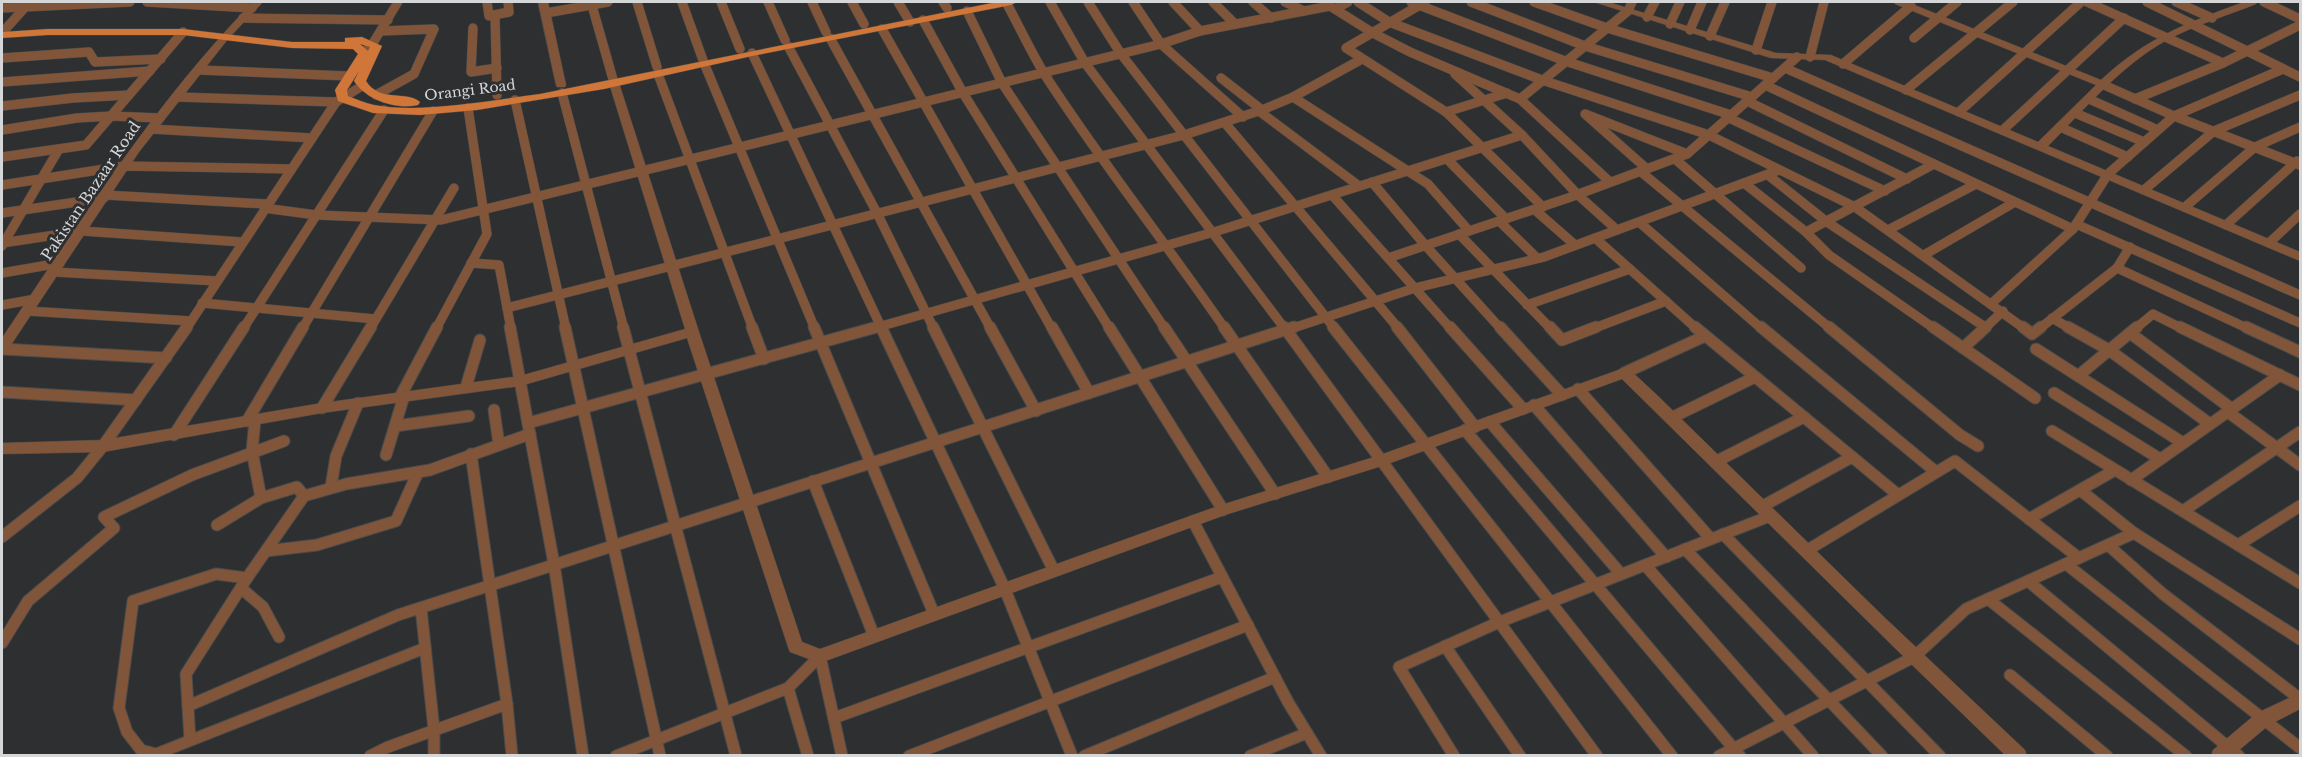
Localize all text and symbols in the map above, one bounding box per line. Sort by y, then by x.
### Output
street label: Orangi Road [423,75,517,105]
street label: Pakistan Bazaar Road [37,117,144,264]

